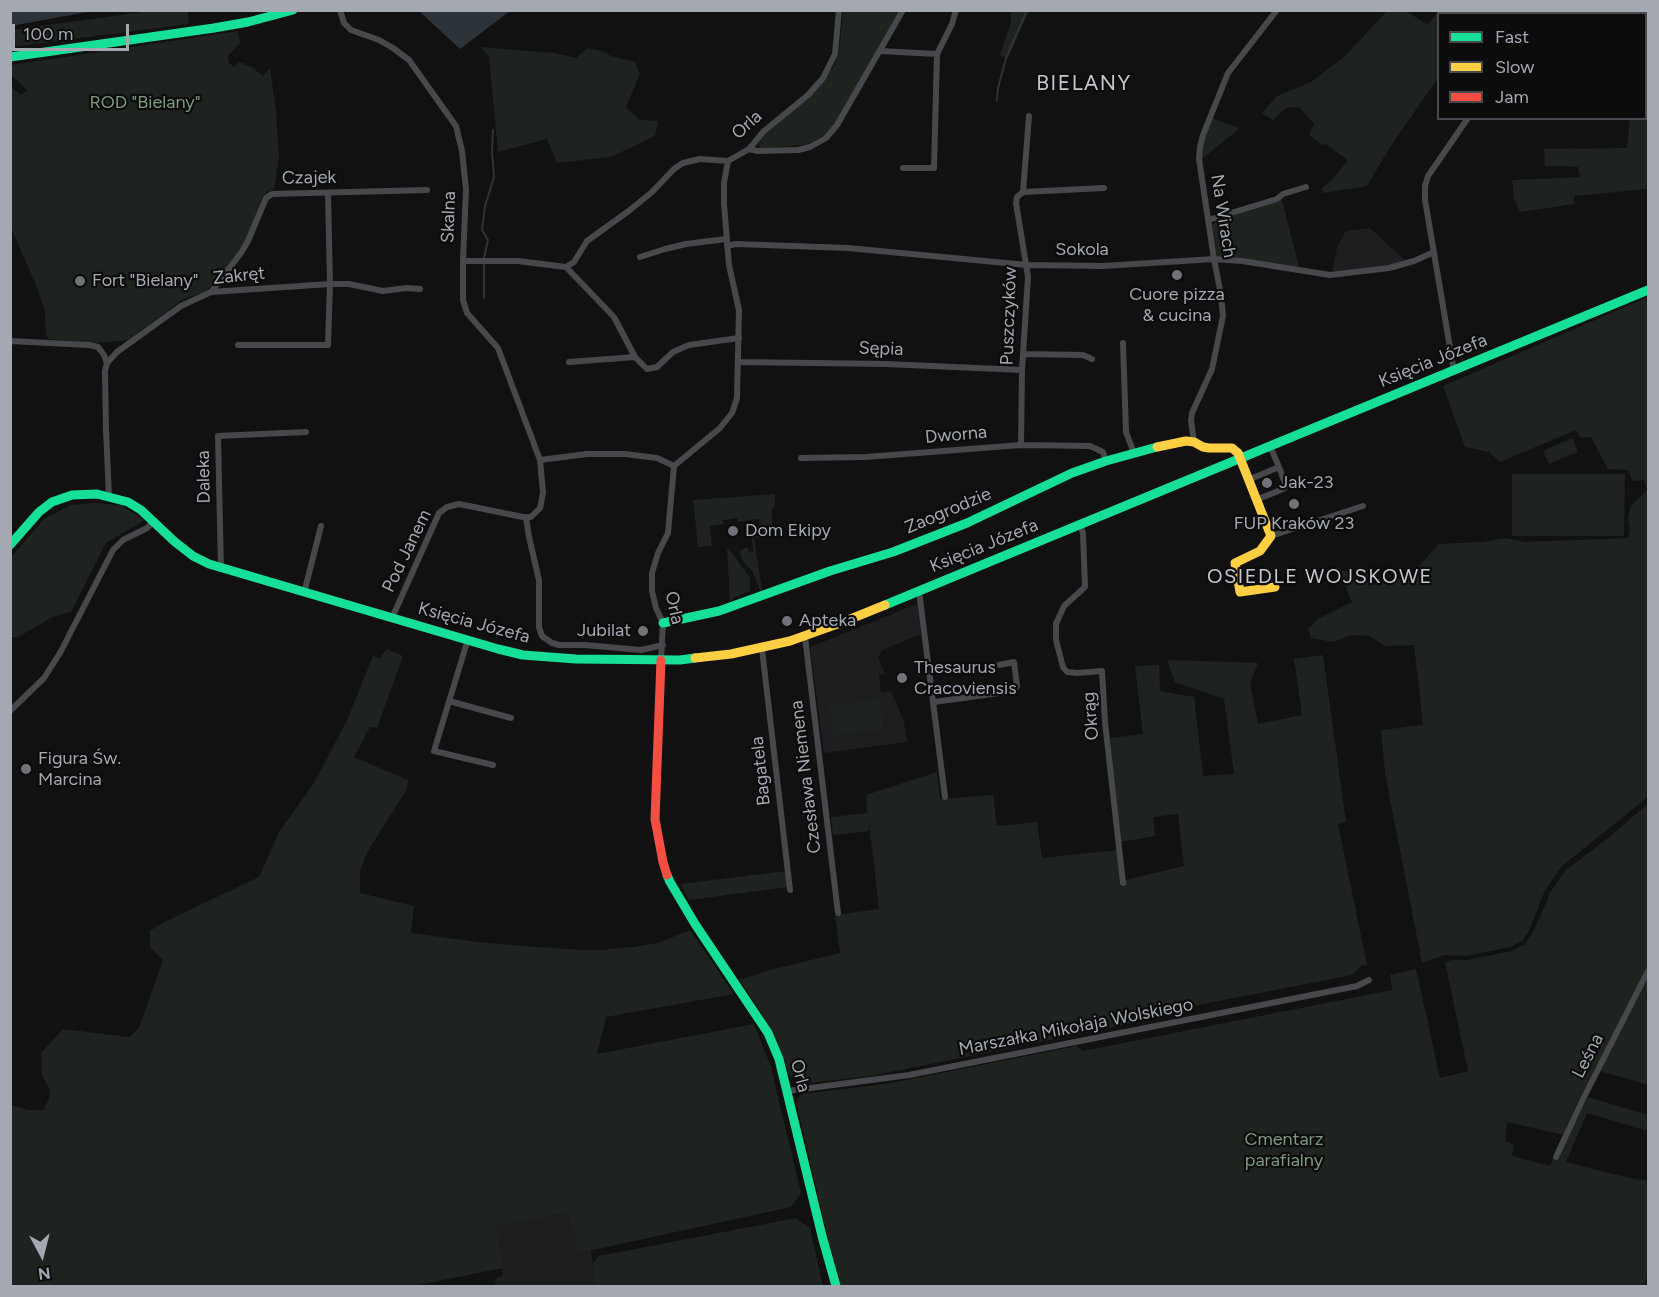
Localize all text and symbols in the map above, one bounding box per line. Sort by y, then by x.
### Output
scale bar [15,12,132,50]
legend [1437,12,1647,120]
text: 100 m [23,23,73,45]
text: Fast [1495,26,1529,48]
text: Slow [1495,56,1534,78]
district label: BIELANY [1036,71,1132,97]
text: Jam [1495,86,1529,108]
park label: ROD "Bielany" [89,92,201,114]
street label: Orla [727,106,767,144]
street label: Czajek [282,167,336,189]
street label: Na Wirach [1206,173,1240,259]
street label: Skalna [437,191,461,243]
street label: Sokola [1055,239,1109,261]
street label: Zakręt [212,263,266,289]
street label: Puszczyków [996,266,1022,366]
marker: Cuore pizza & cucina [1170,268,1184,282]
place label: Fort "Bielany" [92,270,198,292]
marker: Fort "Bielany" [73,274,87,288]
place label: Cuore pizza & cucina [1129,284,1225,326]
street label: Księcia Józefa [1376,329,1490,393]
street label: Sępia [858,337,904,361]
street label: Dworna [924,422,988,448]
street label: Daleka [193,450,215,504]
place label: Jak-23 [1279,472,1334,494]
marker: Jak-23 [1260,476,1274,490]
street label: Zaogrodzie [902,483,994,539]
marker: FUP Kraków 23 [1287,497,1301,511]
street label: Pod Janem [378,506,436,596]
place label: FUP Kraków 23 [1234,513,1354,535]
street label: Księcia Józefa [927,514,1041,578]
place label: Dom Ekipy [745,520,831,542]
marker: Dom Ekipy [726,524,740,538]
district label: OSIEDLE WOJSKOWE [1207,565,1433,589]
street label: Orla [660,590,688,626]
street label: Księcia Józefa [416,598,532,648]
place label: Apteka [799,610,856,632]
marker: Apteka [780,614,794,628]
place label: Jubilat [577,620,631,642]
marker: Jubilat [636,624,650,638]
place label: Thesaurus Cracoviensis [914,657,1017,700]
marker: Thesaurus Cracoviensis [895,671,909,685]
street label: Okrąg [1078,691,1104,741]
street label: Czesława Niemena [786,699,826,855]
street label: Bagatela [747,735,775,807]
place label: Figura Św. Marcina [38,748,121,790]
marker: Figura Św. Marcina [19,762,33,776]
street label: Marszałka Mikołaja Wolskiego [957,994,1195,1060]
street label: Leśna [1568,1030,1608,1082]
street label: Orla [785,1057,815,1095]
park label: Cmentarz parafialny [1244,1129,1324,1172]
north arrow [12,1225,72,1285]
text: N [37,1263,52,1284]

